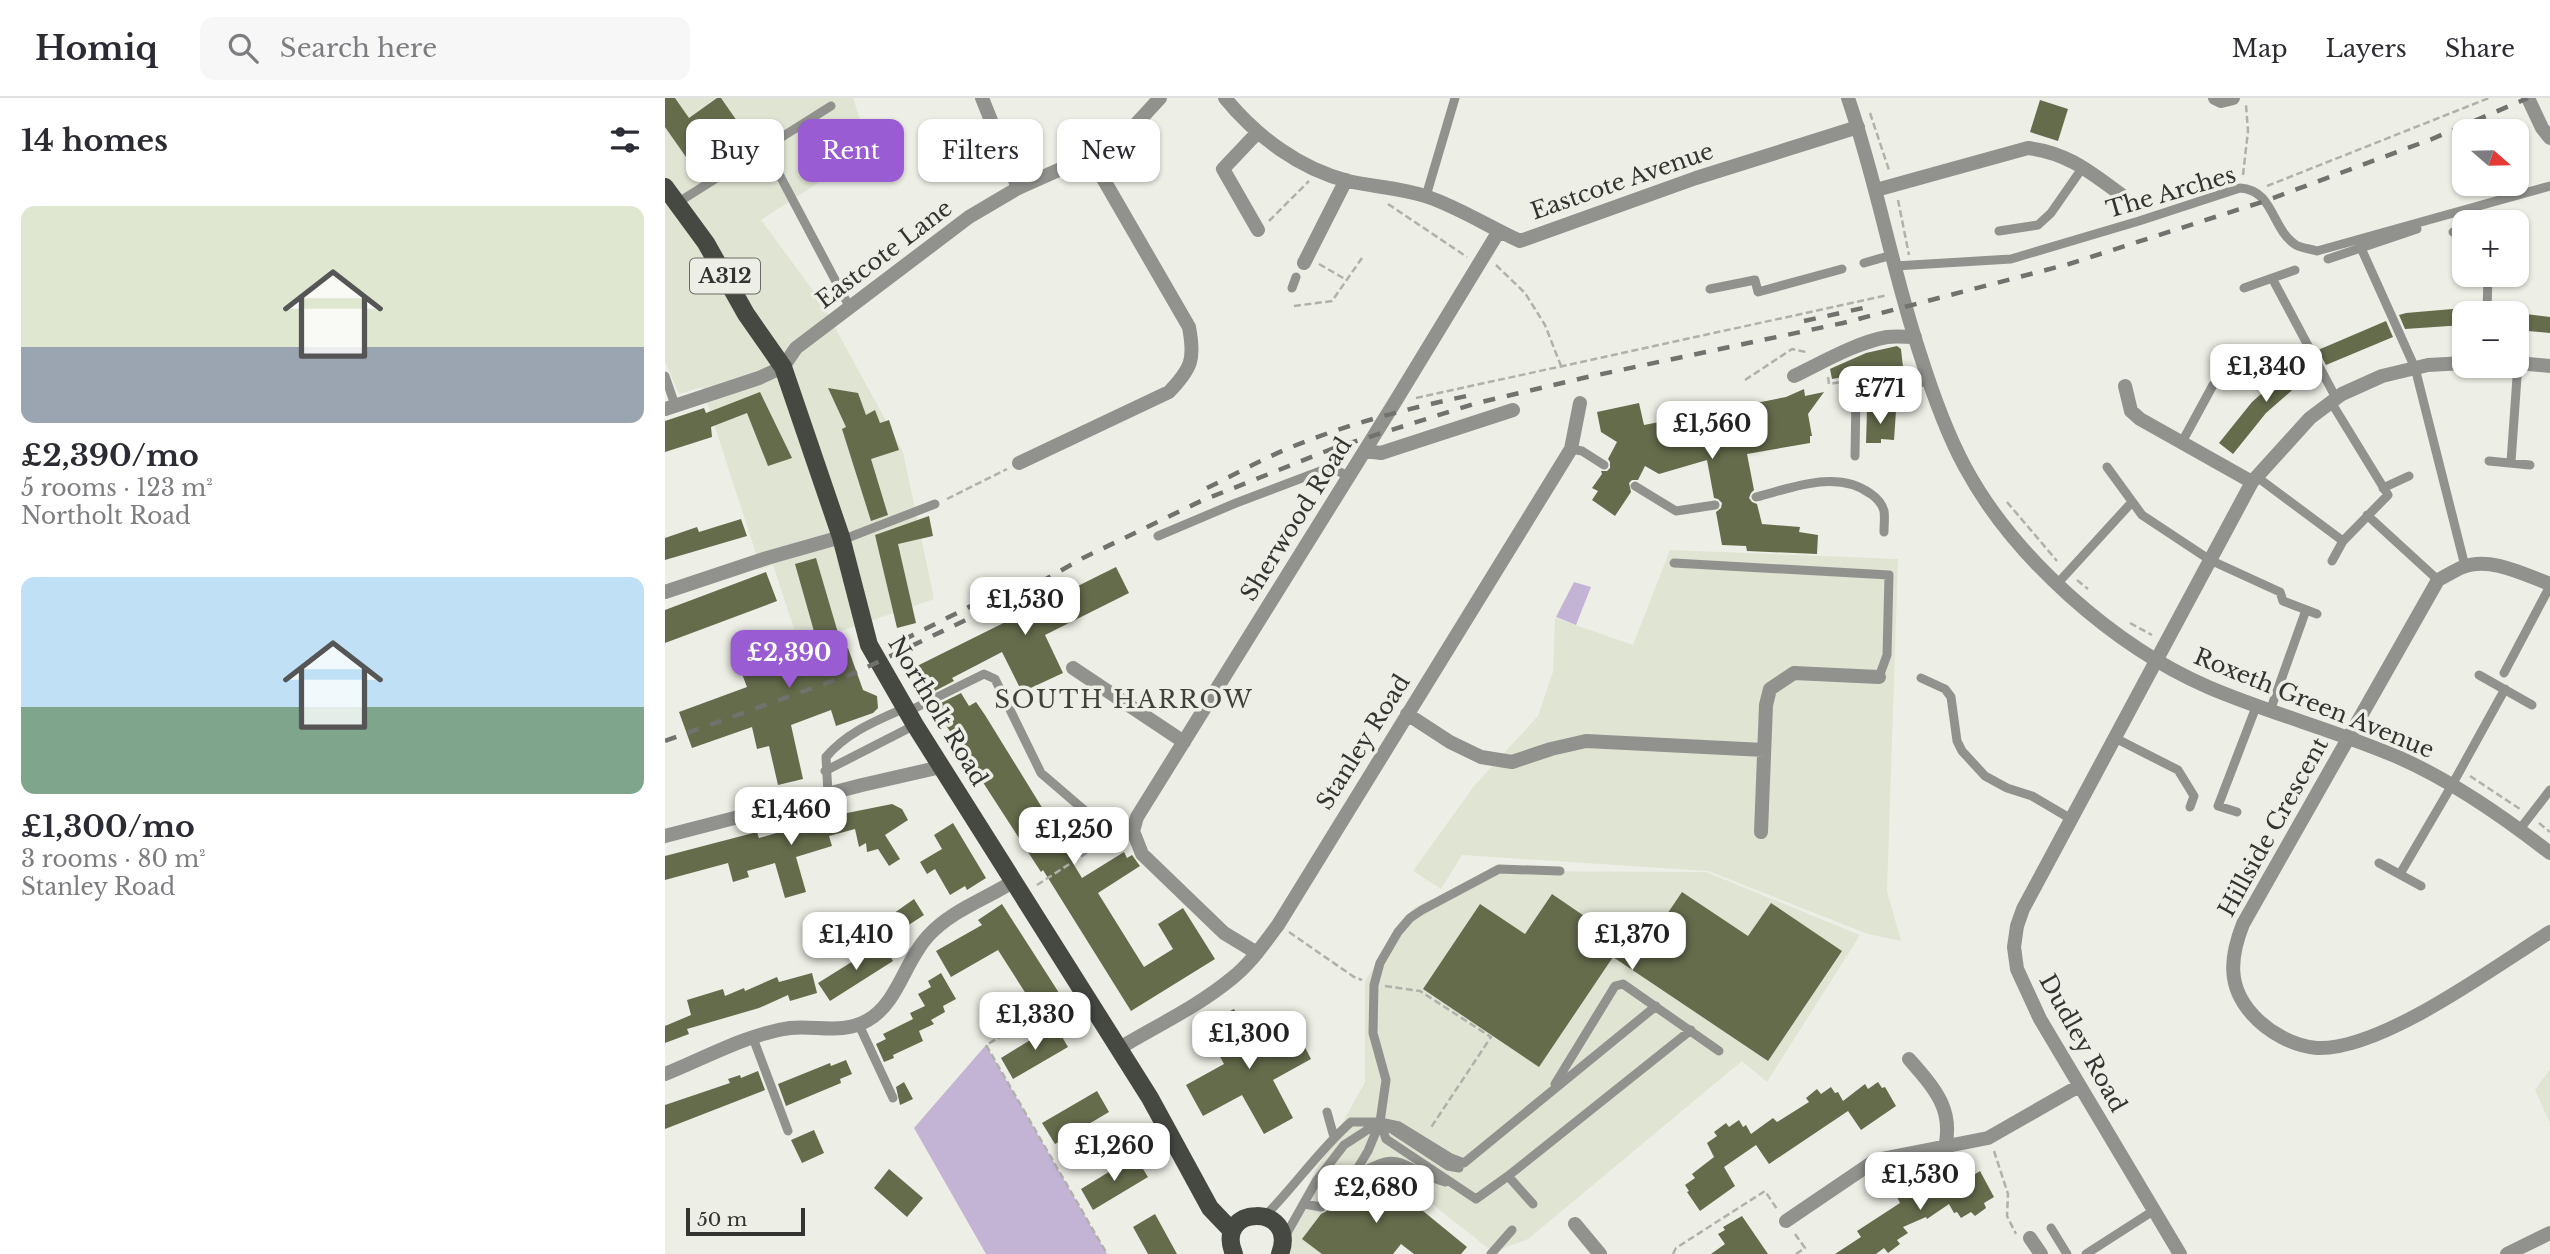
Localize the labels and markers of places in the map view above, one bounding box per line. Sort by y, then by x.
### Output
pin: £1,340 [2209,344,2323,404]
pin: £771 [1839,366,1921,426]
pin: £1,560 [1655,402,1769,461]
pin: £1,530 [968,578,1082,637]
pin: £2,390 [732,630,846,690]
pin: £1,460 [734,788,848,847]
pin: £1,250 [1017,808,1131,867]
pin: £1,410 [799,912,913,972]
pin: £1,370 [1575,912,1689,972]
pin: £1,330 [978,992,1092,1052]
pin: £1,300 [1192,1012,1306,1071]
pin: £1,260 [1057,1124,1171,1183]
pin: £1,530 [1863,1152,1977,1212]
pin: £2,680 [1319,1166,1433,1225]

